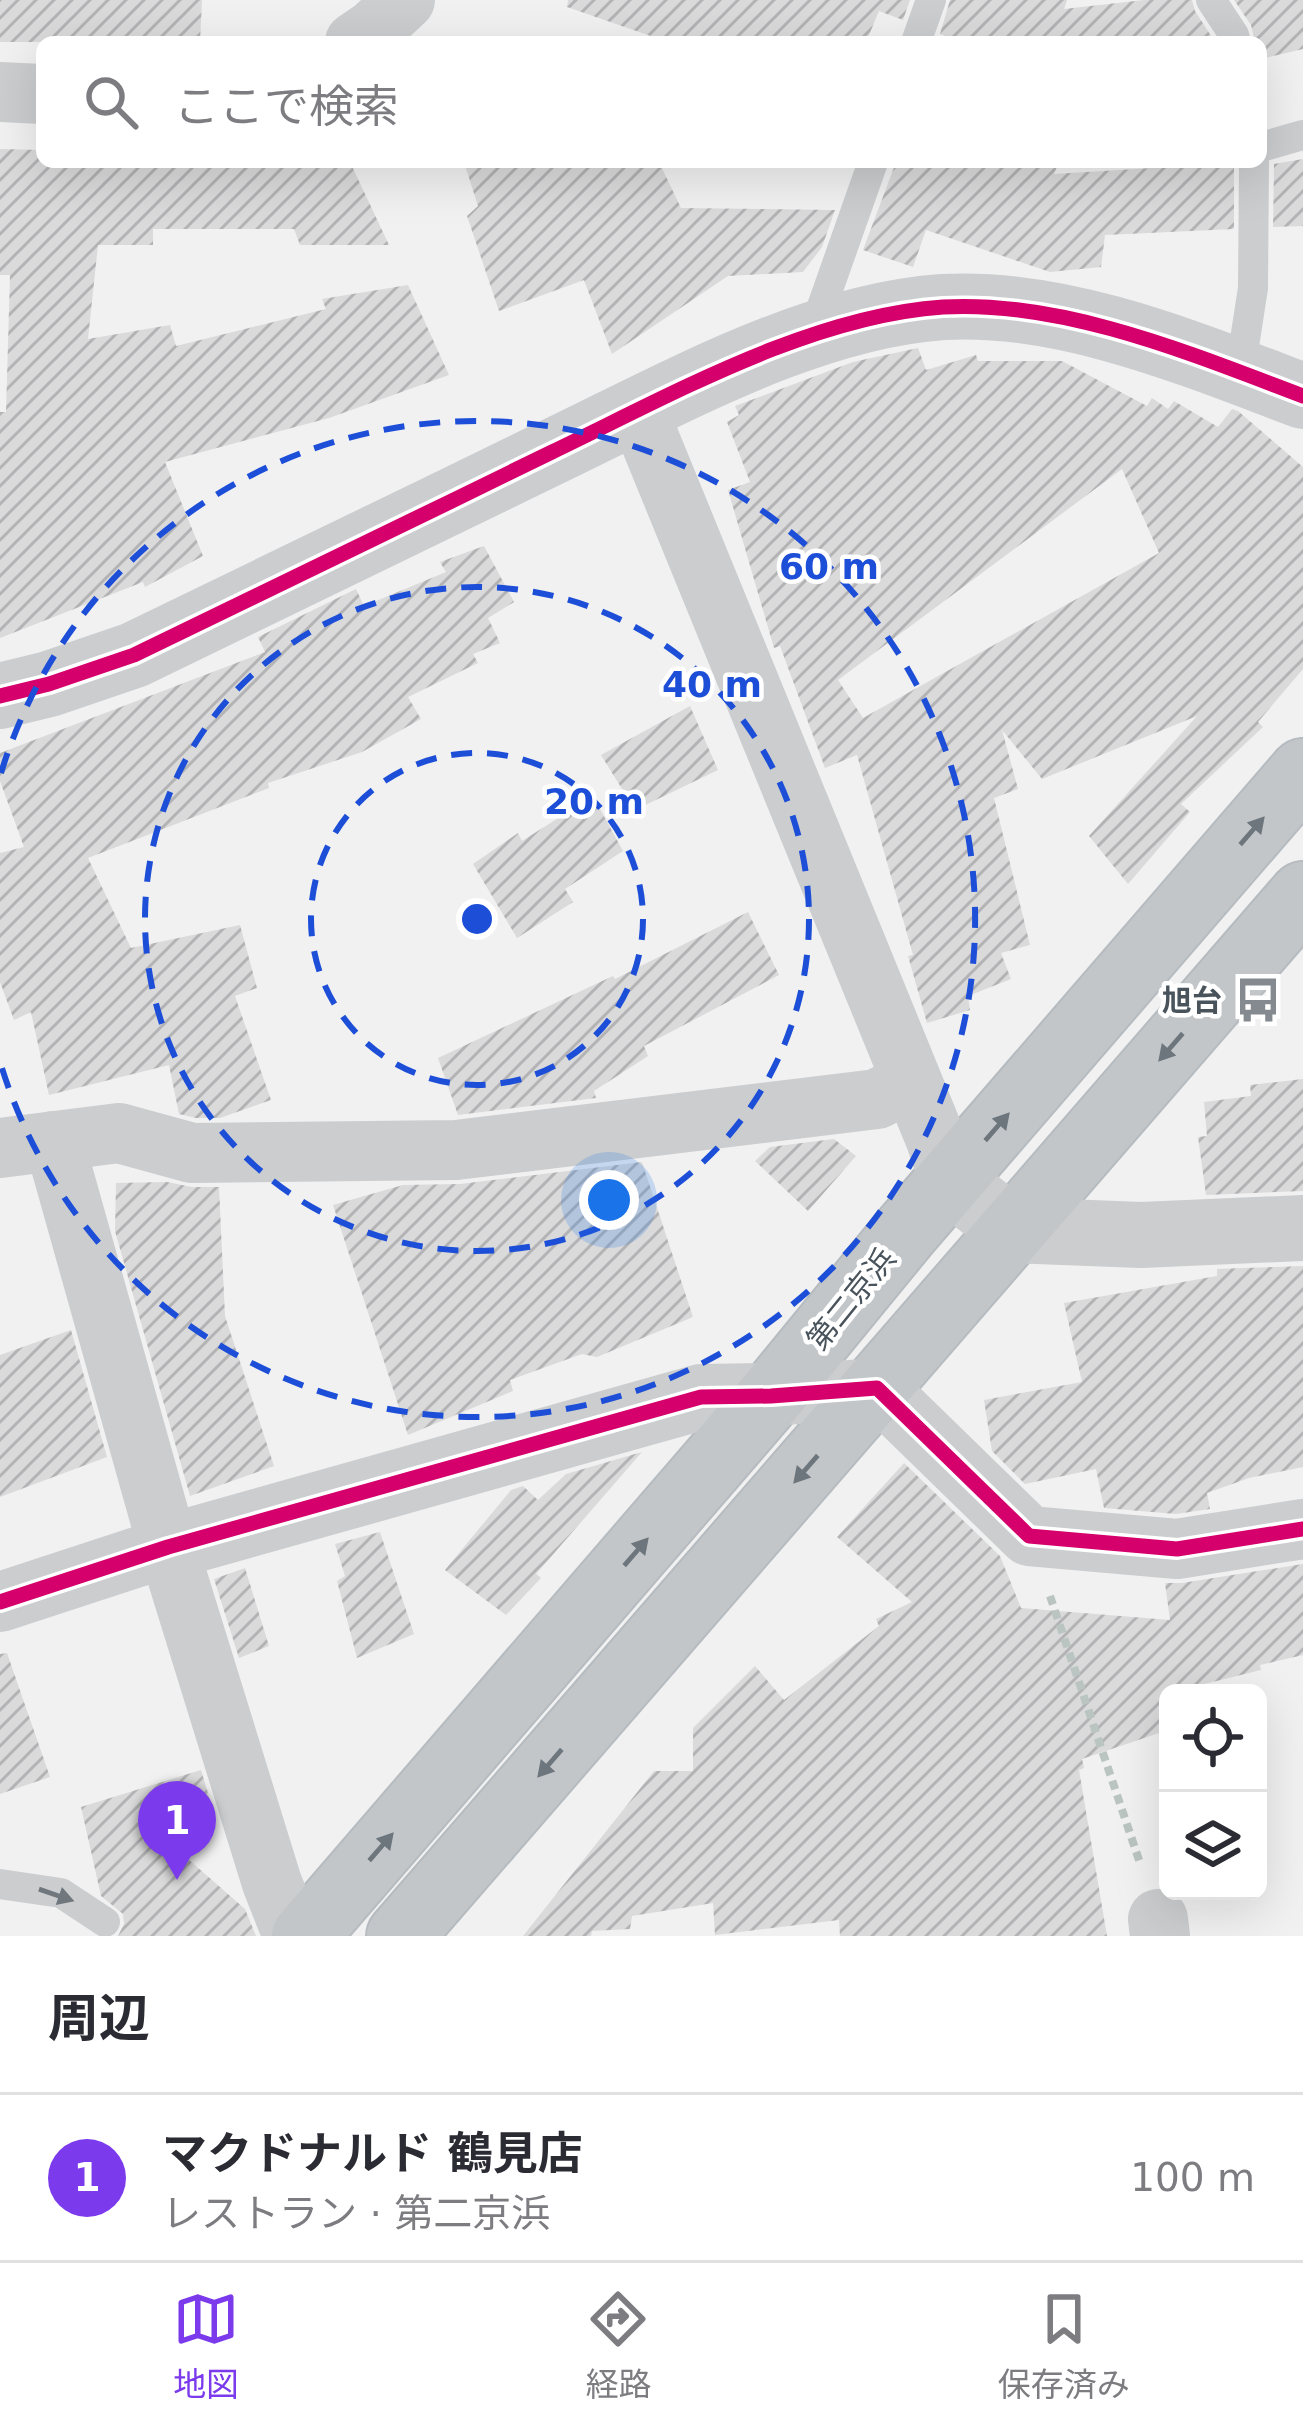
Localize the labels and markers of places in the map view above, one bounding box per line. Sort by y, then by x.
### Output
centre of rings [456,898,498,940]
bus stop icon: 旭台 [1233,975,1283,1025]
place label: 旭台 [1162,983,1222,1018]
pin: 1 [138,1781,216,1880]

